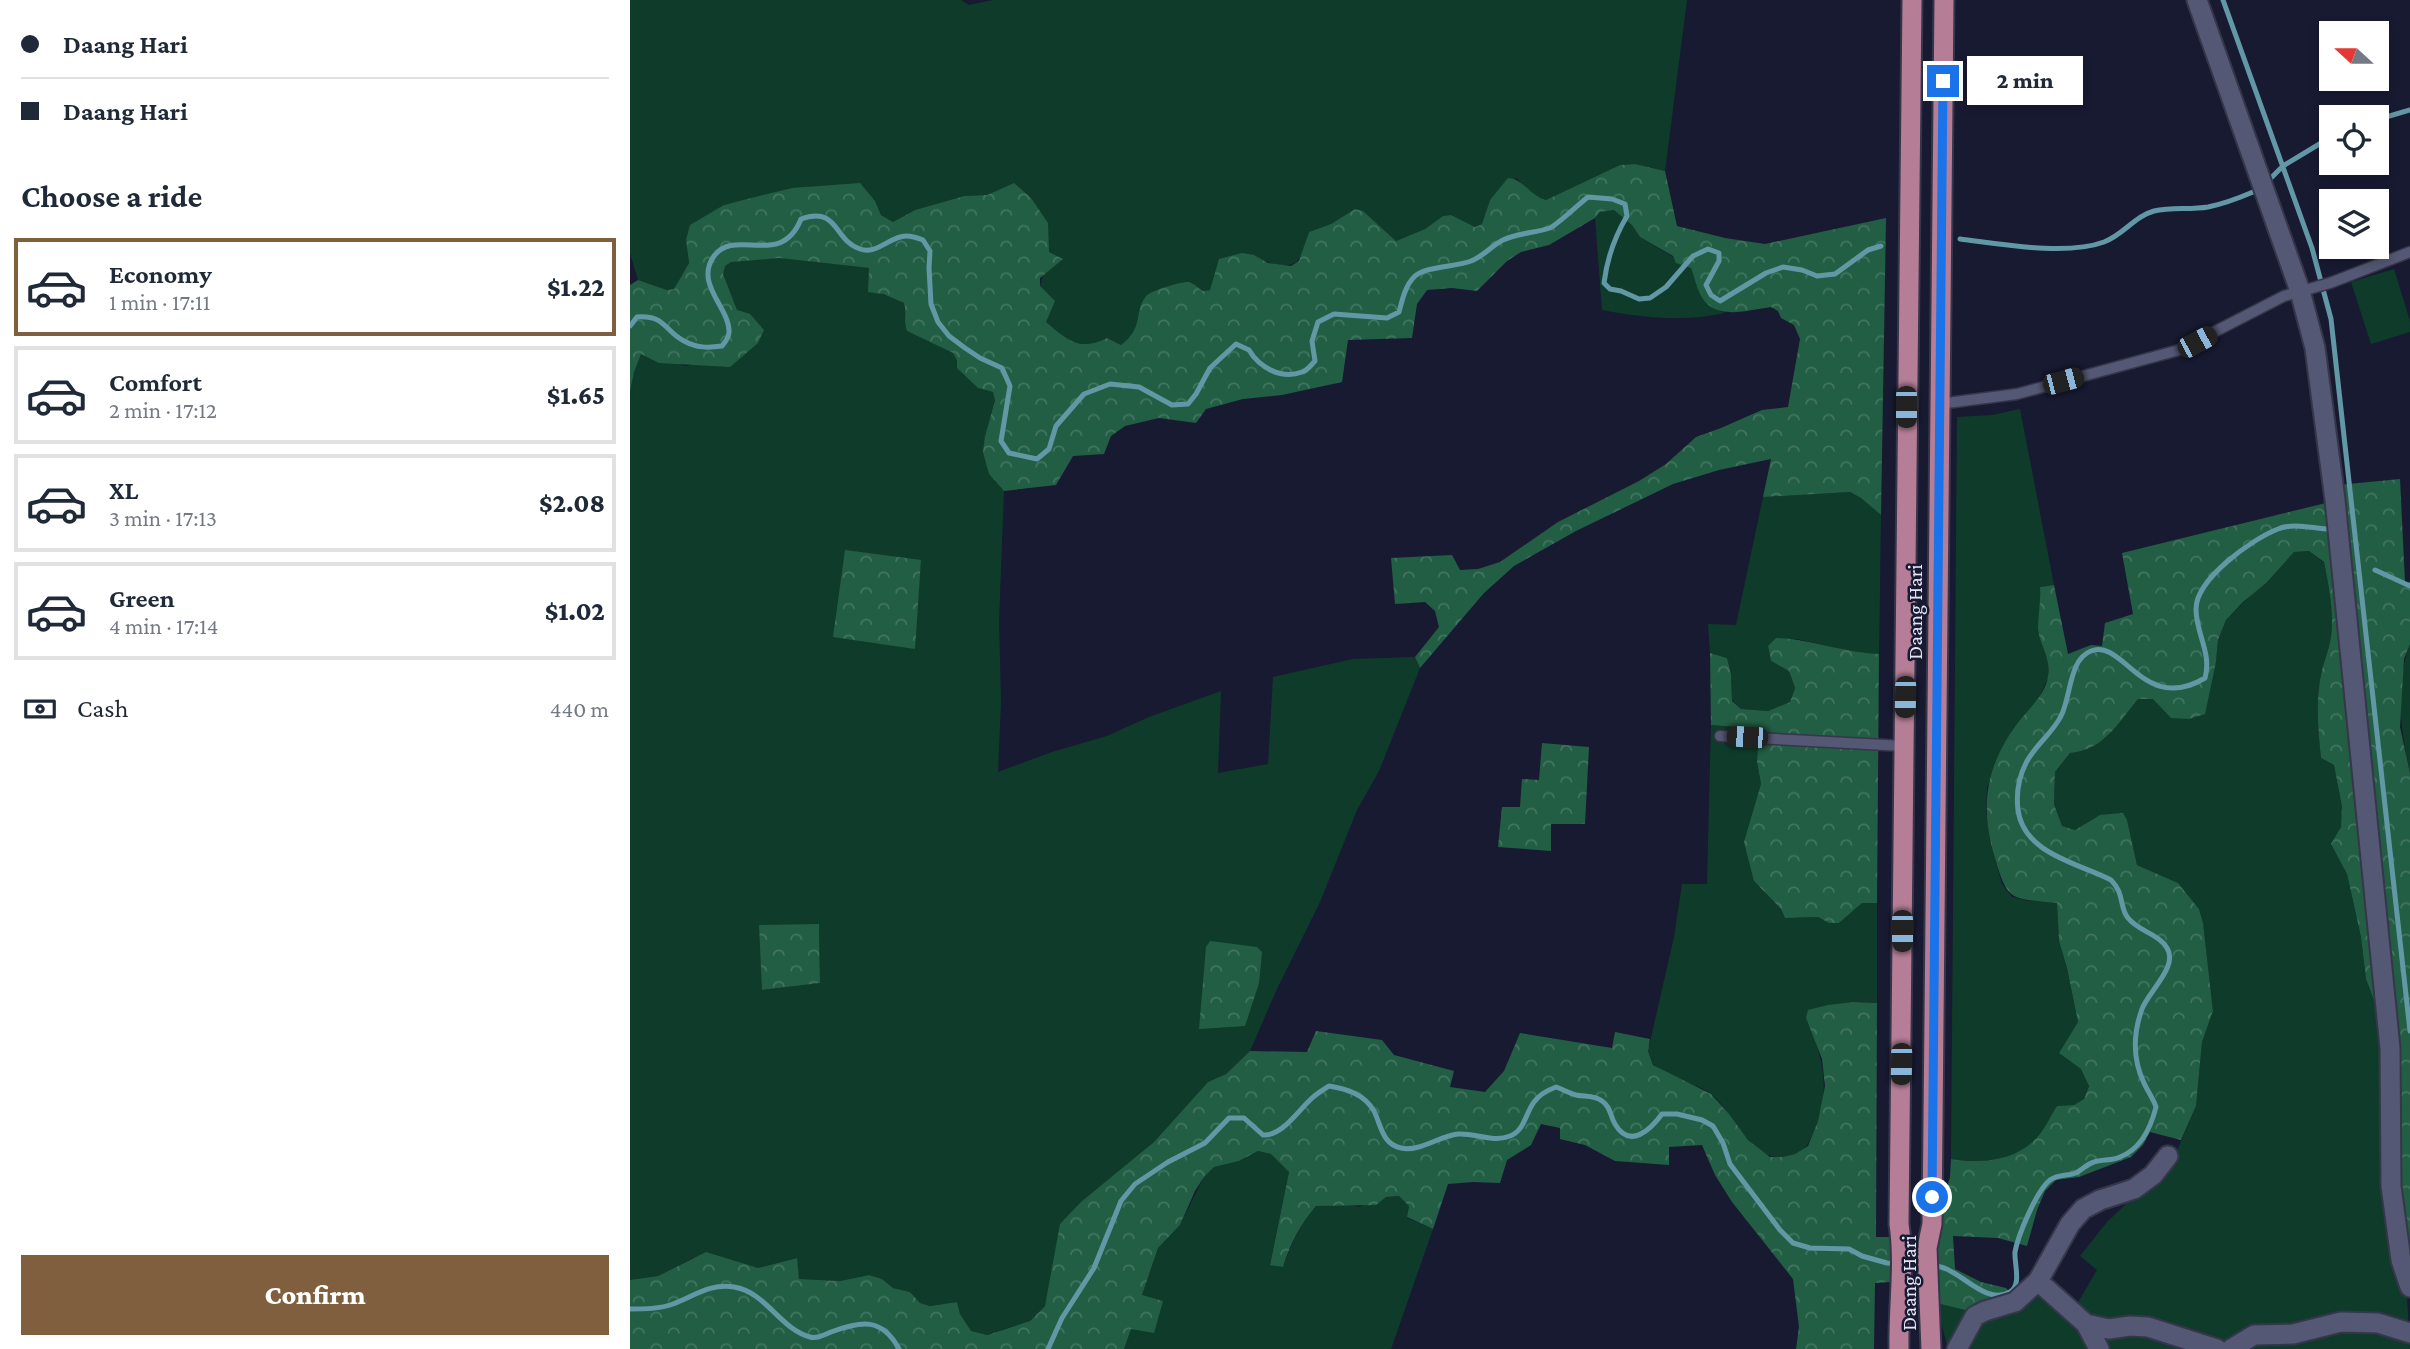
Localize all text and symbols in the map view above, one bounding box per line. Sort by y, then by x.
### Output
north arrow [2319,21,2389,91]
map controls [2319,21,2389,259]
text: Daang Hari [63,30,188,59]
callout: 2 min [1968,56,2083,106]
route end [1927,65,1959,97]
text: 2 min [1997,67,2053,93]
text: Daang Hari [63,97,188,126]
button: locate [2319,105,2389,175]
text: Choose a ride [21,178,202,214]
button: layers [2319,189,2389,259]
icon: car [25,256,88,319]
text: Economy [109,260,212,289]
text: $1.22 [547,273,605,302]
text: 1 min · 17:11 [109,289,210,315]
car [2174,323,2221,361]
icon: car [25,364,88,427]
car [2040,365,2087,397]
text: Comfort [109,368,202,397]
text: $1.65 [547,381,605,410]
car [1896,386,1917,428]
text: 2 min · 17:12 [109,397,217,423]
icon: car [25,472,88,535]
text: XL [109,476,138,505]
text: $2.08 [539,489,605,518]
text: 3 min · 17:13 [109,505,217,531]
street label: Daang Hari [1903,564,1927,660]
icon: car [25,580,88,643]
text: Green [109,584,175,613]
text: $1.02 [545,597,605,626]
text: 4 min · 17:14 [109,613,219,639]
car [1895,676,1916,718]
icon: cash [21,690,59,728]
text: Cash [77,694,128,723]
text: 440 m [550,696,609,722]
car [1726,725,1769,749]
car [1892,910,1913,952]
car [1891,1043,1912,1085]
route start [1916,1181,1948,1213]
street label: Daang Hari [1897,1235,1921,1331]
button: Confirm [21,1255,609,1335]

